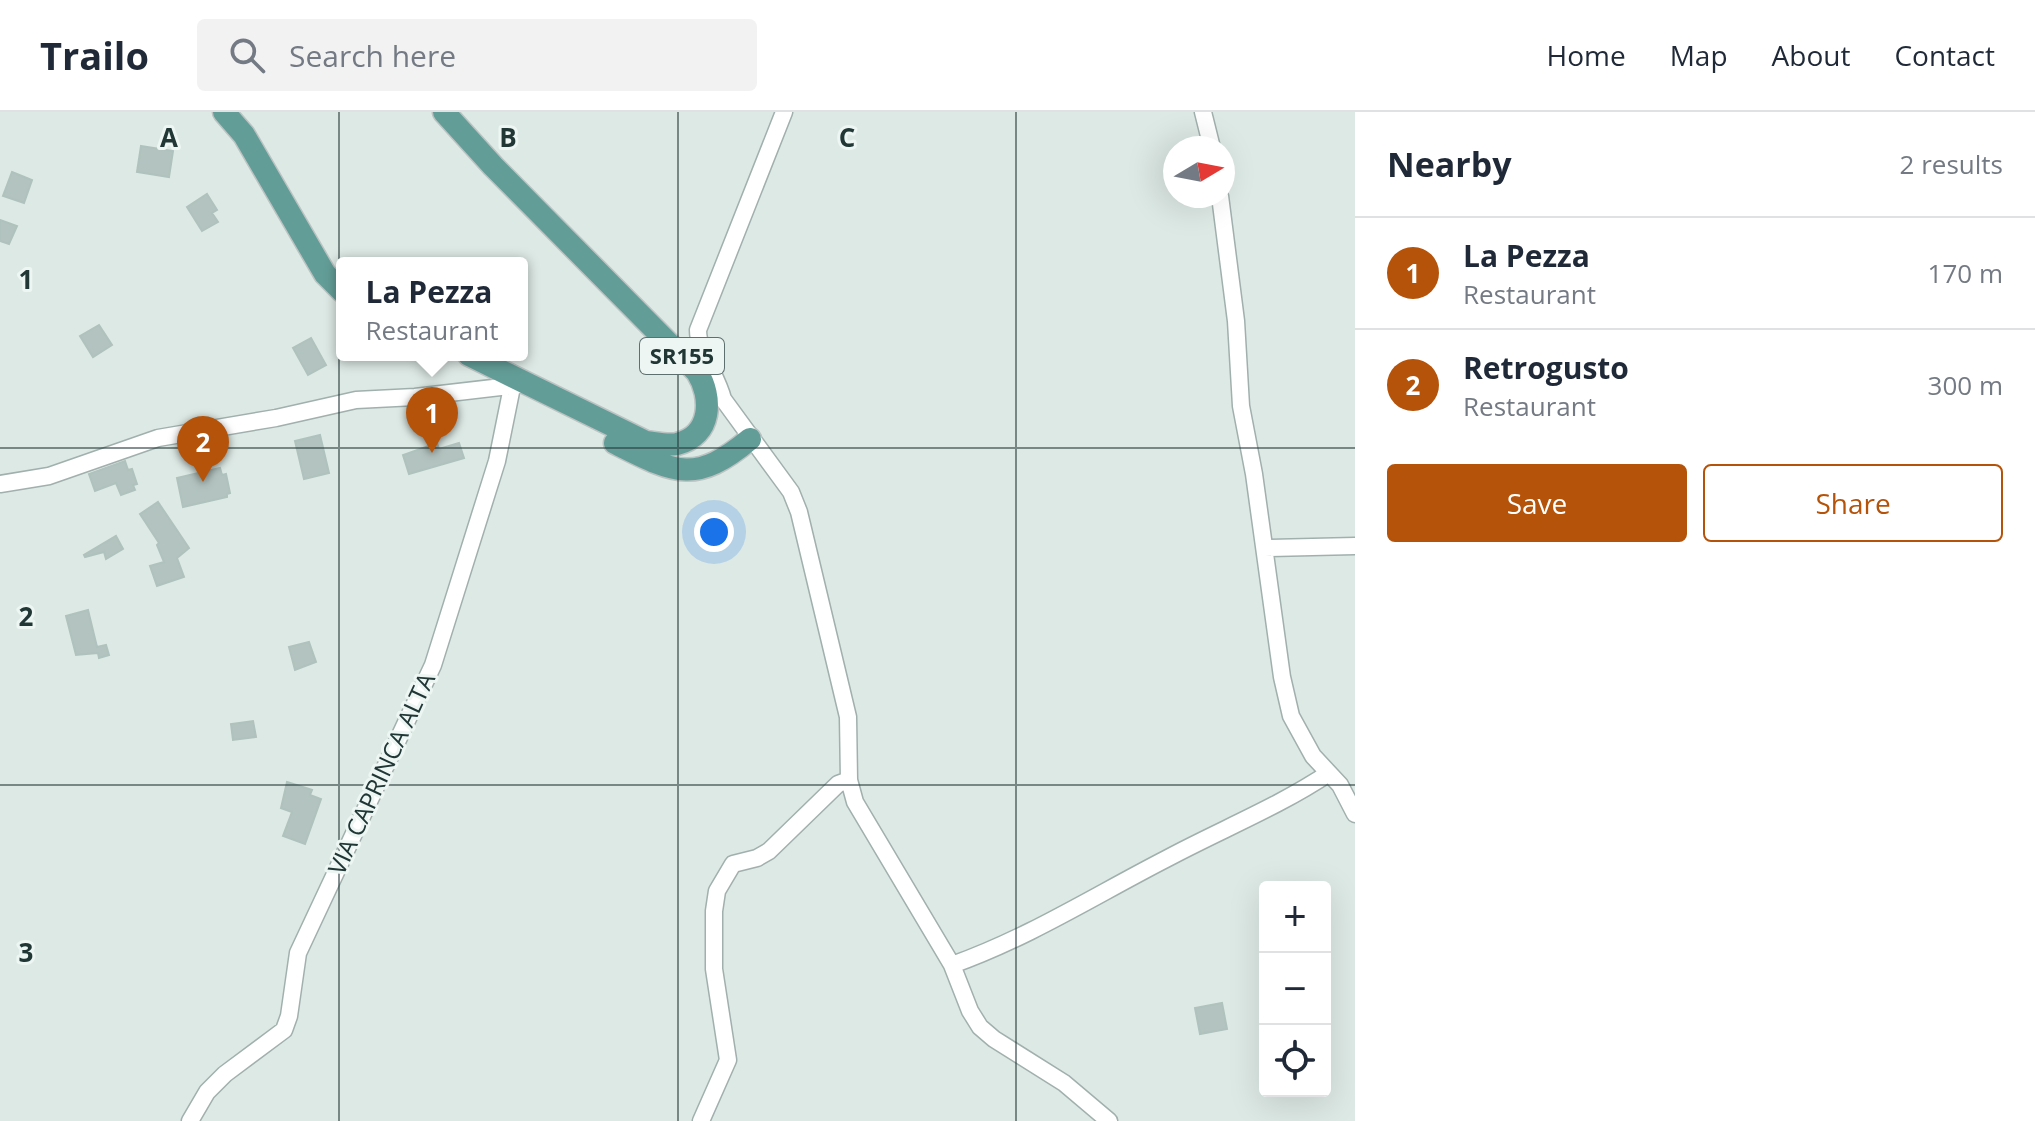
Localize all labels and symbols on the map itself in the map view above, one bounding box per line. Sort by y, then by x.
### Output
text: A [160,119,178,155]
text: B [499,119,517,155]
text: C [839,119,855,155]
north arrow [1163,136,1235,208]
text: 1 [19,261,33,297]
road number: SR155 [640,338,724,374]
pin: 1 [406,387,458,453]
pin: 2 [177,416,229,482]
your location [694,512,734,552]
text: 2 [19,598,34,634]
street label: VIA CAPRINCA ALTA [319,666,442,880]
text: 3 [19,934,33,970]

